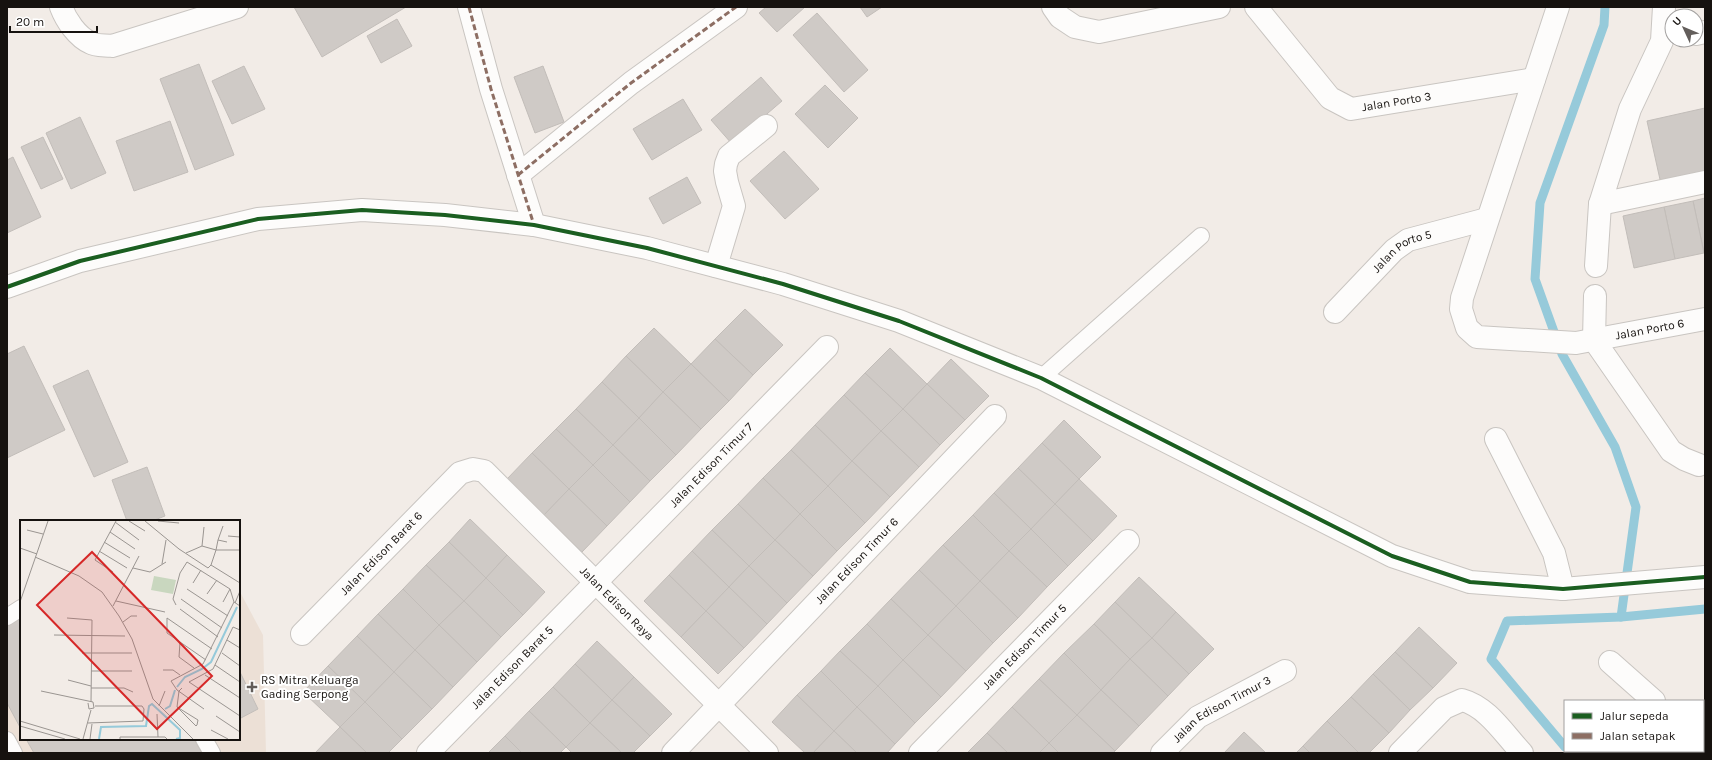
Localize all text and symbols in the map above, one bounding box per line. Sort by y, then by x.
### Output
scale bar [10,8,97,34]
north arrow [1664,8,1704,48]
text: U [1670,14,1684,29]
text: 20 m [16,15,44,29]
street label: Jalan Porto 3 [1361,89,1432,114]
street label: Jalan Porto 5 [1369,227,1433,275]
street label: Jalan Porto 6 [1614,316,1685,343]
street label: Jalan Edison Timur 7 [667,419,756,510]
street label: Jalan Edison Barat 6 [337,509,425,598]
street label: Jalan Edison Timur 6 [812,514,901,607]
inset map [20,520,240,740]
street label: Jalan Edison Raya [577,564,657,643]
street label: Jalan Edison Timur 5 [979,601,1069,692]
street label: Jalan Edison Barat 5 [468,623,556,712]
place label: RS Mitra Keluarga Gading Serpong [261,673,359,701]
street label: Jalan Edison Timur 3 [1170,673,1273,745]
marker: RS Mitra Keluarga Gading Serpong [246,681,258,693]
legend [1564,700,1704,752]
text: Jalur sepeda [1600,709,1669,723]
text: Jalan setapak [1600,729,1676,743]

